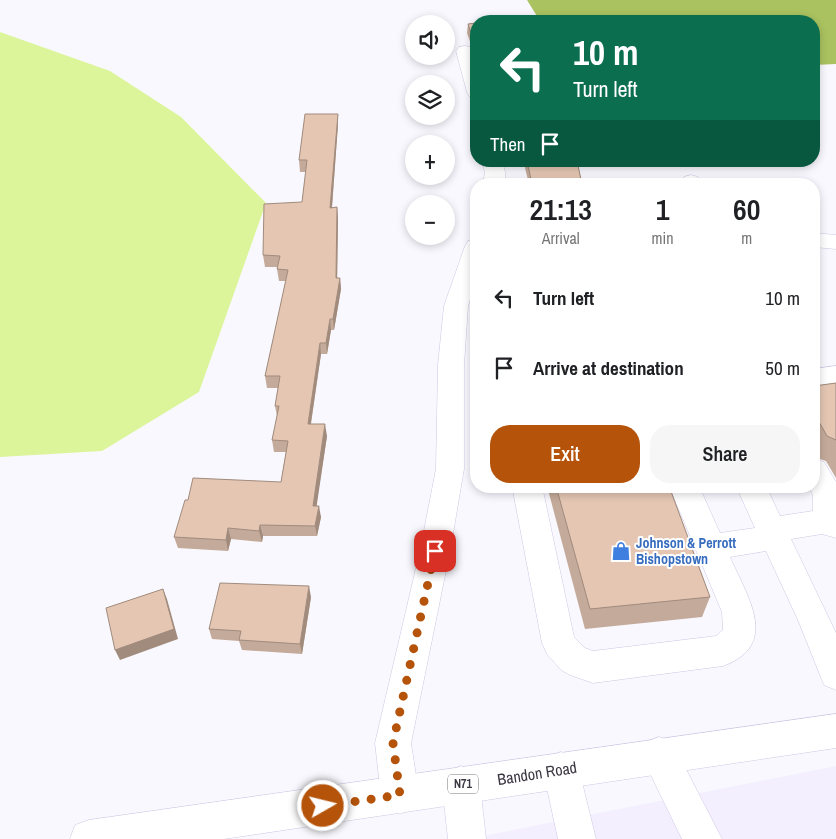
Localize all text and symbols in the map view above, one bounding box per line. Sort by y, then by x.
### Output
map controls [405,15,455,245]
button: sound [405,15,455,65]
text: 10 m [573,29,638,76]
icon: left [490,35,555,100]
text: Turn left [573,74,638,104]
button: layers [405,75,455,125]
icon: arrive [536,130,564,158]
text: Then [490,131,526,157]
button: + [405,135,455,185]
text: 21:13 [530,189,592,229]
text: 1 [656,189,669,229]
text: 60 [733,189,760,229]
button: − [405,195,455,245]
text: Arrival [542,227,580,249]
text: min [652,227,673,249]
text: m [741,227,752,249]
icon: left [490,284,518,312]
text: Turn left [533,285,594,311]
text: 10 m [765,285,800,311]
icon: arrive [490,354,518,382]
text: Arrive at destination [533,355,684,381]
text: 50 m [765,355,800,381]
button: Exit [490,425,640,483]
button: Share [650,425,800,483]
pin [414,530,456,572]
place label: Johnson & Perrott Bishopstown [636,534,736,568]
icon: arrive [421,537,449,565]
shop icon: Johnson & Perrott Bishopstown [610,540,632,562]
street label: Bandon Road [496,756,578,790]
road number: N71 [448,774,478,794]
position arrow [296,779,348,831]

